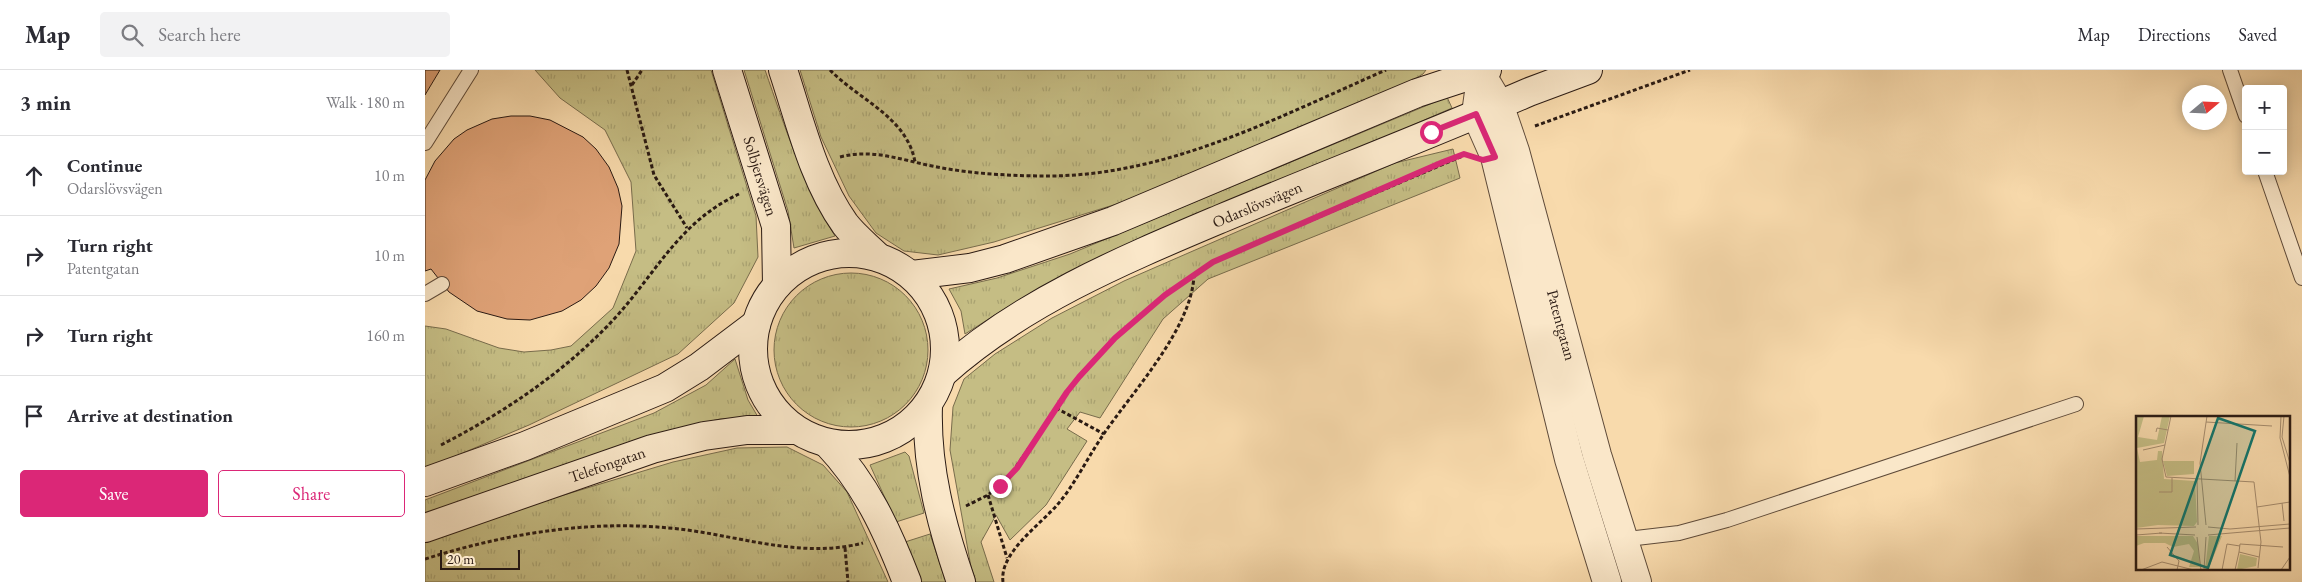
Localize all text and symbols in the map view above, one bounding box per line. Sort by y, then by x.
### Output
search box [100,12,450,57]
text: Map [25,19,70,50]
icon: search [118,21,146,49]
text: Search here [158,22,241,47]
text: Map [2078,23,2110,46]
text: Directions [2138,23,2210,46]
text: Saved [2238,23,2277,46]
north arrow [2182,85,2227,130]
map controls [2242,85,2287,175]
button: + [2242,85,2287,130]
text: 3 min [20,89,71,116]
text: Walk · 180 m [326,92,405,113]
route start [1420,121,1443,144]
button: − [2242,130,2287,175]
street label: Solbjersvägen [738,134,783,219]
text: Continue [67,153,142,178]
icon: ahead [20,162,48,190]
text: 10 m [374,165,405,186]
street label: Odarslövsvägen [1209,176,1306,233]
text: Odarslövsvägen [67,178,163,199]
text: Turn right [67,233,153,258]
icon: right [20,242,48,270]
text: 10 m [374,245,405,266]
text: Patentgatan [67,258,139,279]
street label: Patentgatan [1542,287,1581,363]
icon: right [20,322,48,350]
text: Turn right [67,323,153,348]
text: 160 m [366,325,405,346]
icon: arrive [20,402,48,430]
text: Arrive at destination [67,403,233,428]
inset map [2136,416,2289,570]
street label: Telefongatan [566,441,649,487]
button: Save [20,470,208,517]
button: Share [218,470,405,517]
route end [989,475,1012,498]
scale bar [440,547,520,570]
text: 20 m [447,550,474,568]

